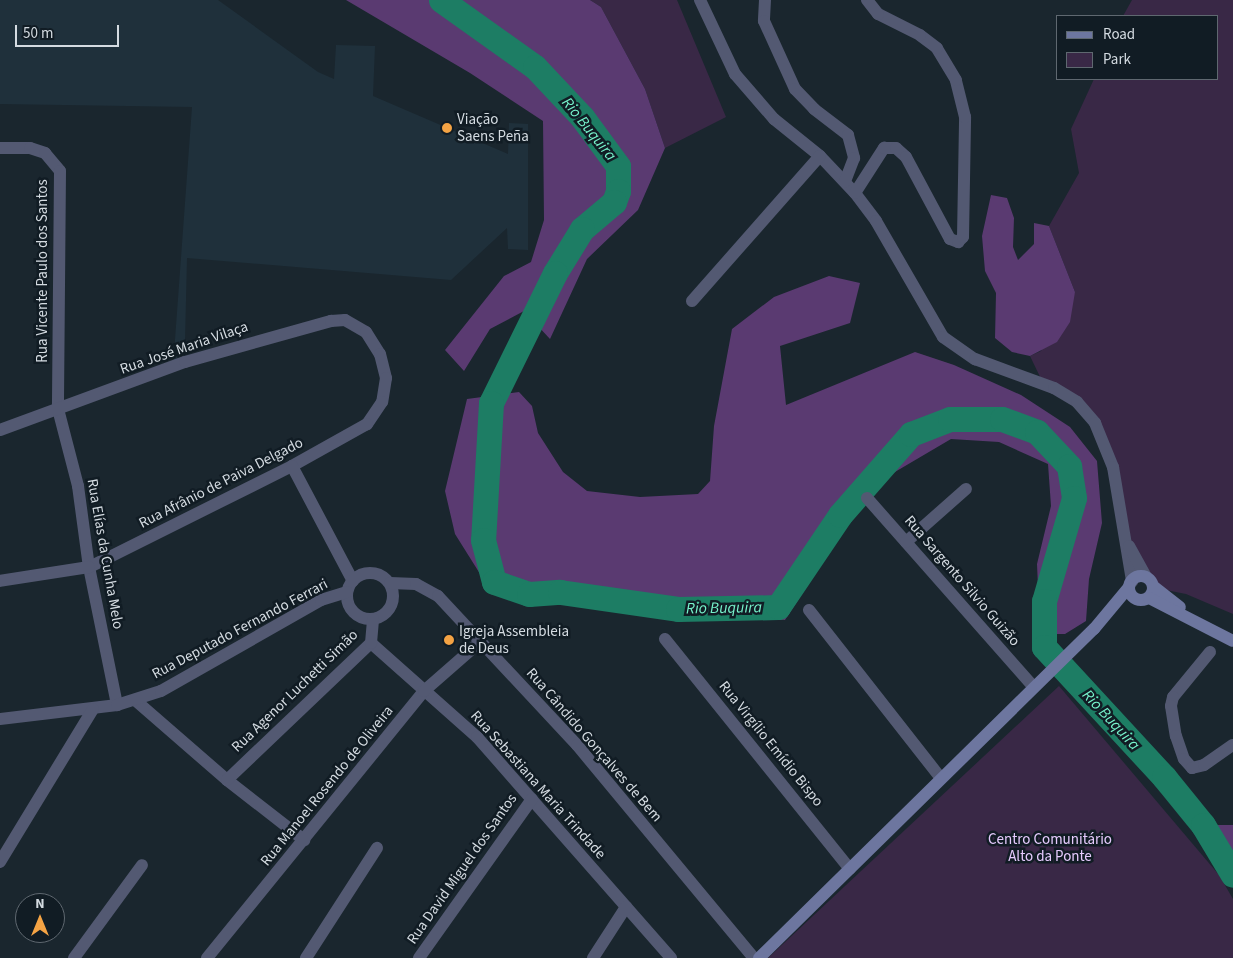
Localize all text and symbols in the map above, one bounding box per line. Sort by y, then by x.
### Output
scale bar [18,15,121,47]
legend [1056,15,1218,80]
text: 50 m [23,23,53,44]
text: Road [1103,24,1135,45]
text: Park [1103,49,1131,70]
water label: Rio Buquira [558,93,620,165]
place label: Viação Saens Peña [457,110,529,145]
marker: Viação Saens Peña [441,122,453,134]
street label: Rua Vicente Paulo dos Santos [34,179,52,363]
street label: Rua José Maria Vilaça [118,318,250,378]
street label: Rua Afrânio de Paiva Delgado [136,434,306,532]
street label: Rua Elías da Cunha Melo [83,477,127,631]
street label: Rua Sargento Silvio Guizão [900,512,1024,650]
street label: Rua Deputado Fernando Ferrari [149,575,331,683]
water label: Rio Buquira [686,598,762,618]
place label: Igreja Assembleia de Deus [459,622,569,657]
street label: Rua Agenor Luchetti Simão [228,626,362,756]
marker: Igreja Assembleia de Deus [443,634,455,646]
street label: Rua Cândido Gonçalves de Bem [522,664,666,826]
street label: Rua Virgílio Emídio Bispo [715,678,827,810]
water label: Rio Buquira [1078,686,1144,754]
street label: Rua Manoel Rosendo de Oliveira [257,702,397,870]
street label: Rua Sebastiana Maria Trindade [467,707,609,863]
street label: Rua David Miguel dos Santos [403,790,521,948]
park label: Centro Comunitário Alto da Ponte [988,830,1112,865]
north arrow [15,893,65,943]
text: N [35,894,45,914]

